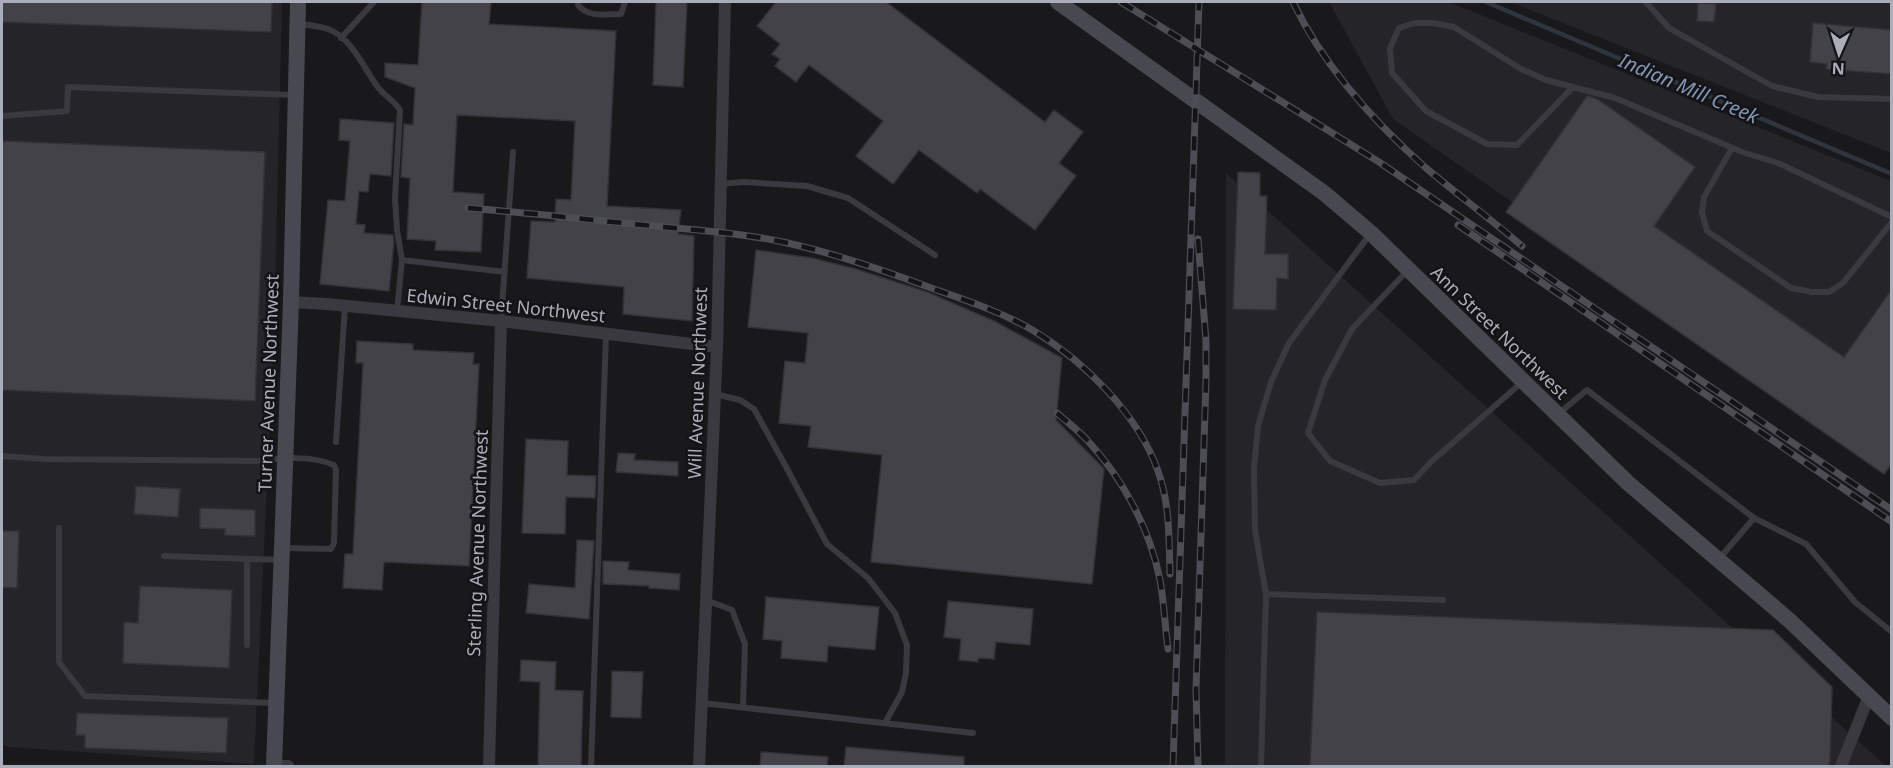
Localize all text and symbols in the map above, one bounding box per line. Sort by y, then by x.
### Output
north arrow [1809,24,1869,84]
water label: Indian Mill Creek [1614,46,1764,130]
text: N [1831,58,1845,80]
street label: Ann Street Northwest [1426,260,1574,404]
street label: Turner Avenue Northwest [252,273,284,492]
street label: Edwin Street Northwest [405,283,607,327]
street label: Will Avenue Northwest [682,286,712,480]
street label: Sterling Avenue Northwest [461,429,493,657]

